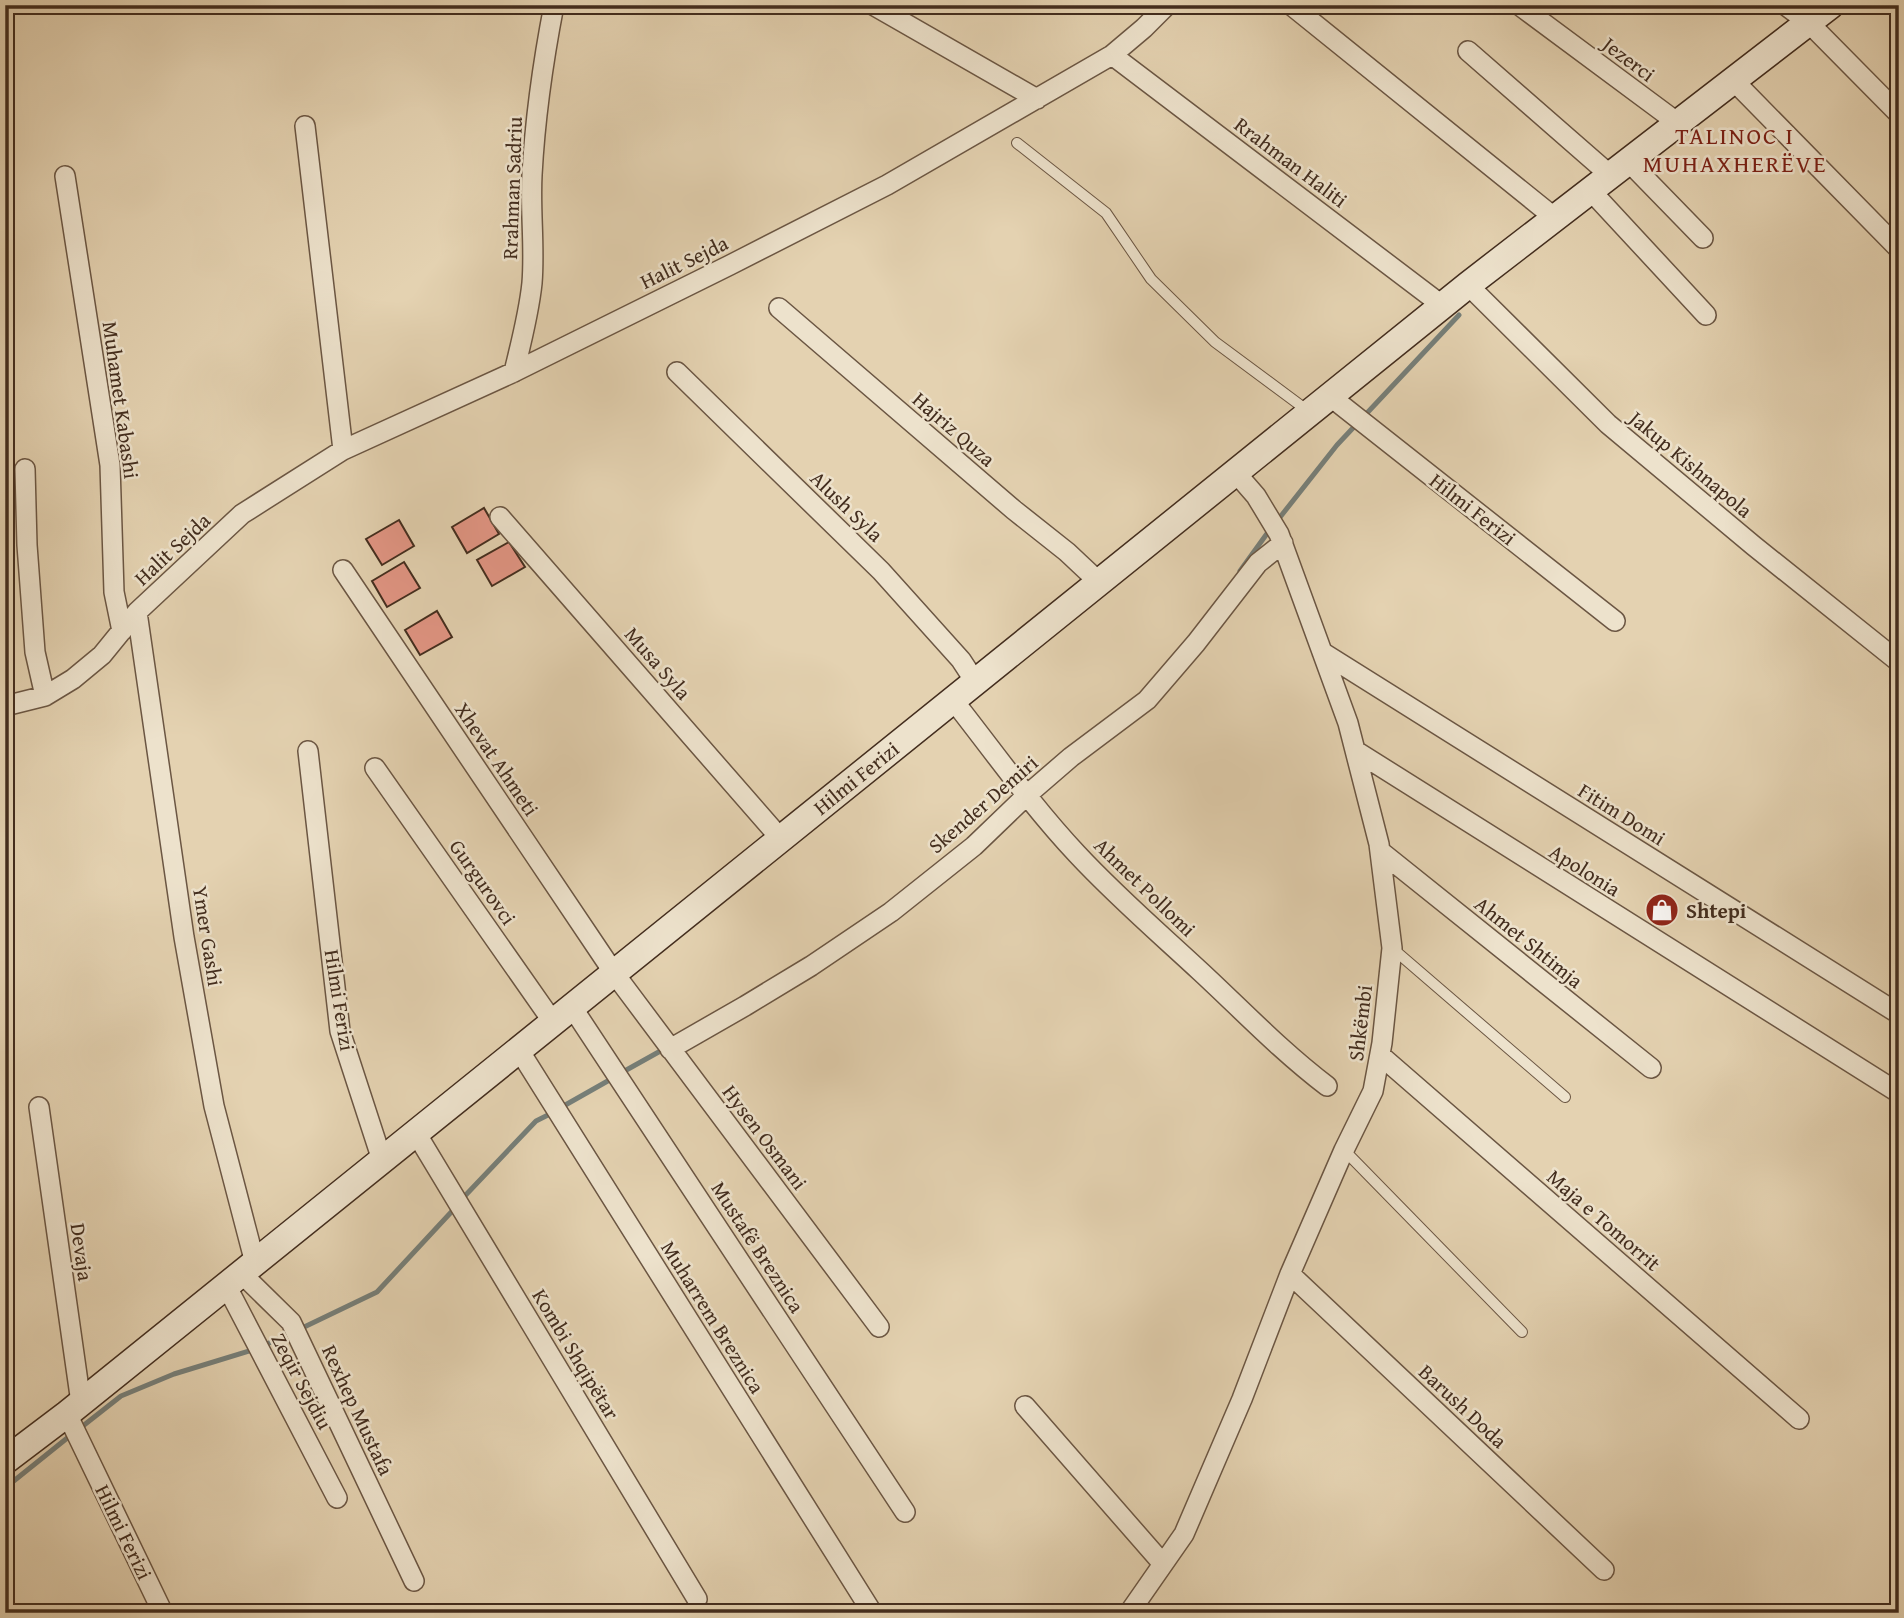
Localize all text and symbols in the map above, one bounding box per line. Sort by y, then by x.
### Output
street label: Jezerci [1594,27,1662,89]
street label: Rrahman Haliti [1228,109,1354,215]
street label: Rrahman Sadriu [494,115,530,260]
district label: TALINOC I MUHAXHERËVE [1643,118,1827,181]
street label: Halit Sejda [635,227,733,297]
street label: Muhamet Kabashi [95,319,147,481]
street label: Hajriz Quza [906,384,1002,474]
street label: Jakup Kishnapola [1620,401,1759,525]
street label: Alush Syla [803,463,891,549]
street label: Hilmi Ferizi [1423,465,1523,553]
street label: Halit Sejda [127,505,217,593]
street label: Musa Syla [617,620,699,706]
street label: Xhevat Ahmeti [447,696,547,822]
street label: Hilmi Ferizi [806,734,906,822]
street label: Skender Demiri [921,747,1045,861]
street label: Fitim Domi [1572,775,1672,853]
street label: Ahmet Pollomi [1087,830,1203,944]
street label: Gurgurovci [442,833,524,931]
street label: Apolonia [1543,836,1627,904]
street label: Ymer Gashi [185,884,231,989]
street label: Ahmet Shtimja [1468,889,1590,996]
shop icon: Shtepi [1643,891,1681,929]
place label: Shtepi [1686,895,1747,926]
street label: Hilmi Ferizi [317,947,363,1053]
street label: Shkëmbi [1340,983,1380,1063]
street label: Hysen Osmani [715,1078,815,1196]
street label: Maja e Tomorrit [1540,1162,1668,1279]
street label: Mustafë Breznica [704,1175,812,1319]
street label: Devaja [63,1221,101,1283]
street label: Muharrem Breznica [653,1235,773,1400]
street label: Kombi Shqipëtar [525,1283,628,1426]
street label: Zeqir Sejdiu [264,1327,341,1435]
street label: Rexhep Mustafa [314,1340,402,1480]
street label: Barush Doda [1412,1357,1514,1455]
street label: Hilmi Ferizi [88,1479,160,1585]

